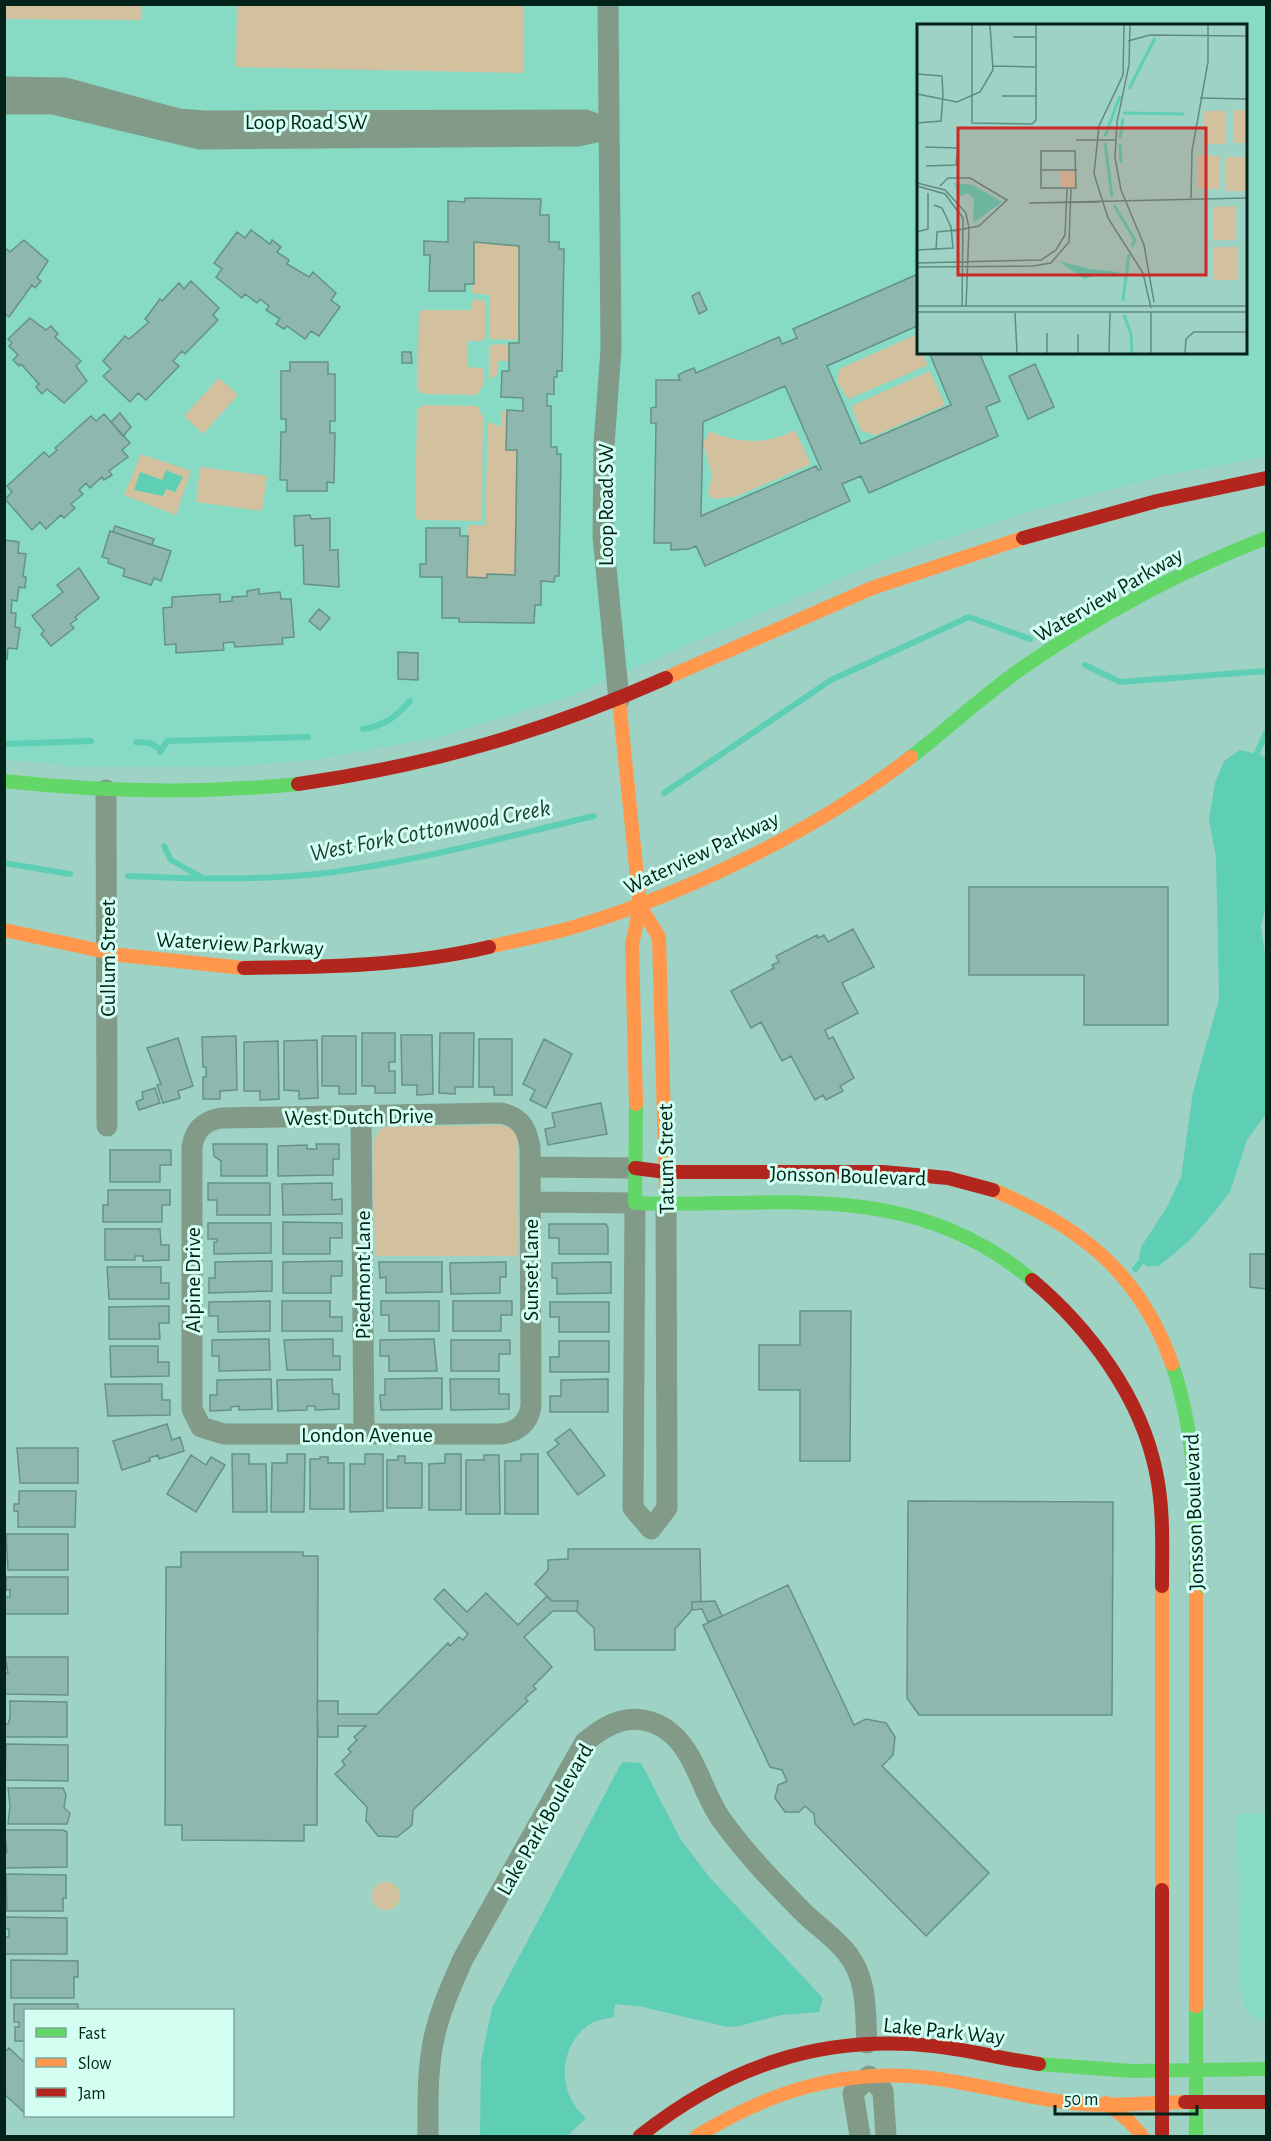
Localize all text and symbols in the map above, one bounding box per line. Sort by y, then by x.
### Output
inset map [917,24,1247,354]
street label: Loop Road SW [245,111,368,133]
street label: Loop Road SW [595,443,617,566]
street label: Waterview Parkway [1030,543,1187,646]
water label: West Fork Cottonwood Creek [308,796,553,866]
street label: Waterview Parkway [621,807,783,898]
street label: Cullum Street [97,899,119,1017]
street label: Waterview Parkway [156,929,325,959]
street label: Tatum Street [654,1104,678,1214]
street label: West Dutch Drive [284,1105,434,1129]
street label: Jonsson Boulevard [769,1162,927,1190]
street label: Piedmont Lane [352,1210,374,1340]
street label: Sunset Lane [520,1219,542,1321]
street label: Alpine Drive [182,1227,204,1333]
street label: London Avenue [301,1424,433,1446]
street label: Jonsson Boulevard [1180,1433,1208,1591]
street label: Lake Park Boulevard [493,1740,597,1899]
legend [24,2009,234,2117]
street label: Lake Park Way [882,2014,1006,2048]
text: Fast [78,2025,106,2043]
text: Slow [78,2055,111,2073]
scale bar [1055,2078,1198,2116]
text: Jam [78,2085,106,2103]
text: 50 m [1064,2091,1098,2109]

